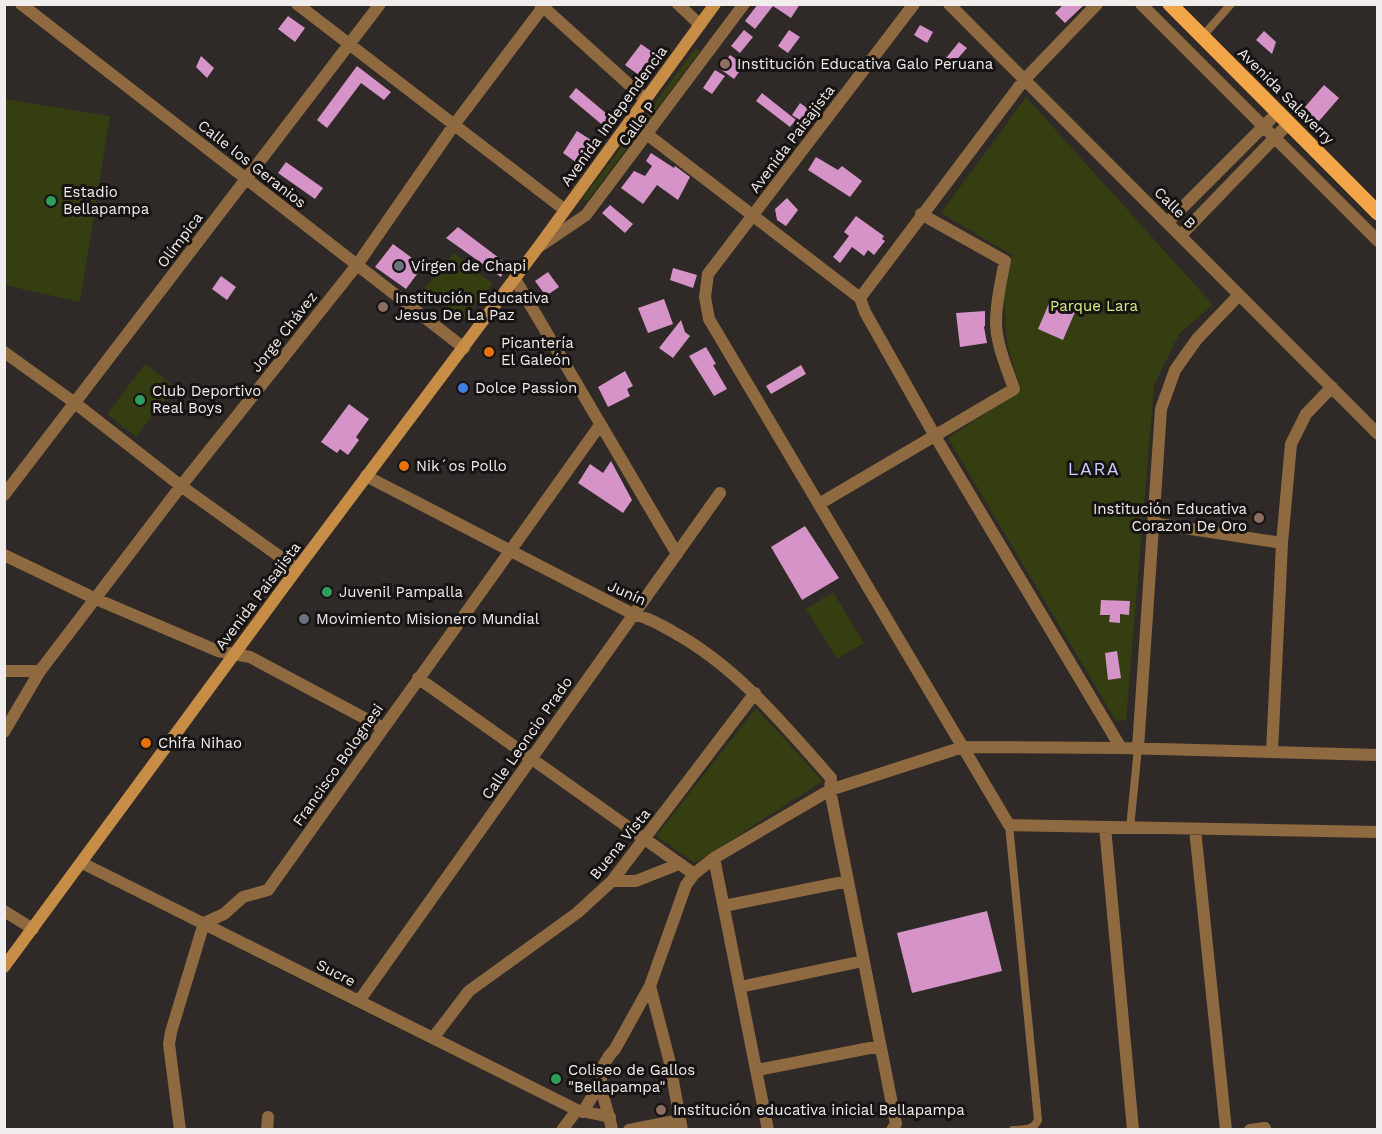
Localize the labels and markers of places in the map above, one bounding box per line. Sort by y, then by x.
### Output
place label: Institución Educativa Galo Peruana [737,55,994,73]
marker: Institución Educativa Galo Peruana [718,57,732,71]
place label: Estadio Bellapampa [63,183,150,218]
marker: Estadio Bellapampa [44,194,58,208]
place label: Vírgen de Chapi [411,257,526,275]
marker: Vírgen de Chapi [392,259,406,273]
place label: Institución Educativa Jesus De La Paz [395,289,550,324]
marker: Institución Educativa Jesus De La Paz [376,300,390,314]
place label: Picantería El Galeón [501,334,574,369]
marker: Picantería El Galeón [482,345,496,359]
place label: Dolce Passion [475,379,577,397]
marker: Dolce Passion [456,381,470,395]
place label: Club Deportivo Real Boys [152,382,261,417]
marker: Club Deportivo Real Boys [133,393,147,407]
place label: Nik´os Pollo [416,457,507,475]
marker: Nik´os Pollo [397,459,411,473]
place label: Institución Educativa Corazon De Oro [1093,500,1247,535]
marker: Institución Educativa Corazon De Oro [1252,511,1266,525]
place label: Juvenil Pampalla [339,583,464,601]
marker: Juvenil Pampalla [320,585,334,599]
place label: Movimiento Misionero Mundial [316,610,540,628]
marker: Movimiento Misionero Mundial [297,612,311,626]
place label: Chifa Nihao [158,734,242,752]
marker: Chifa Nihao [139,736,153,750]
place label: Coliseo de Gallos "Bellapampa" [568,1061,695,1096]
marker: Coliseo de Gallos "Bellapampa" [549,1072,563,1086]
place label: Institución educativa inicial Bellapampa [673,1101,965,1119]
marker: Institución educativa inicial Bellapampa [654,1103,668,1117]

